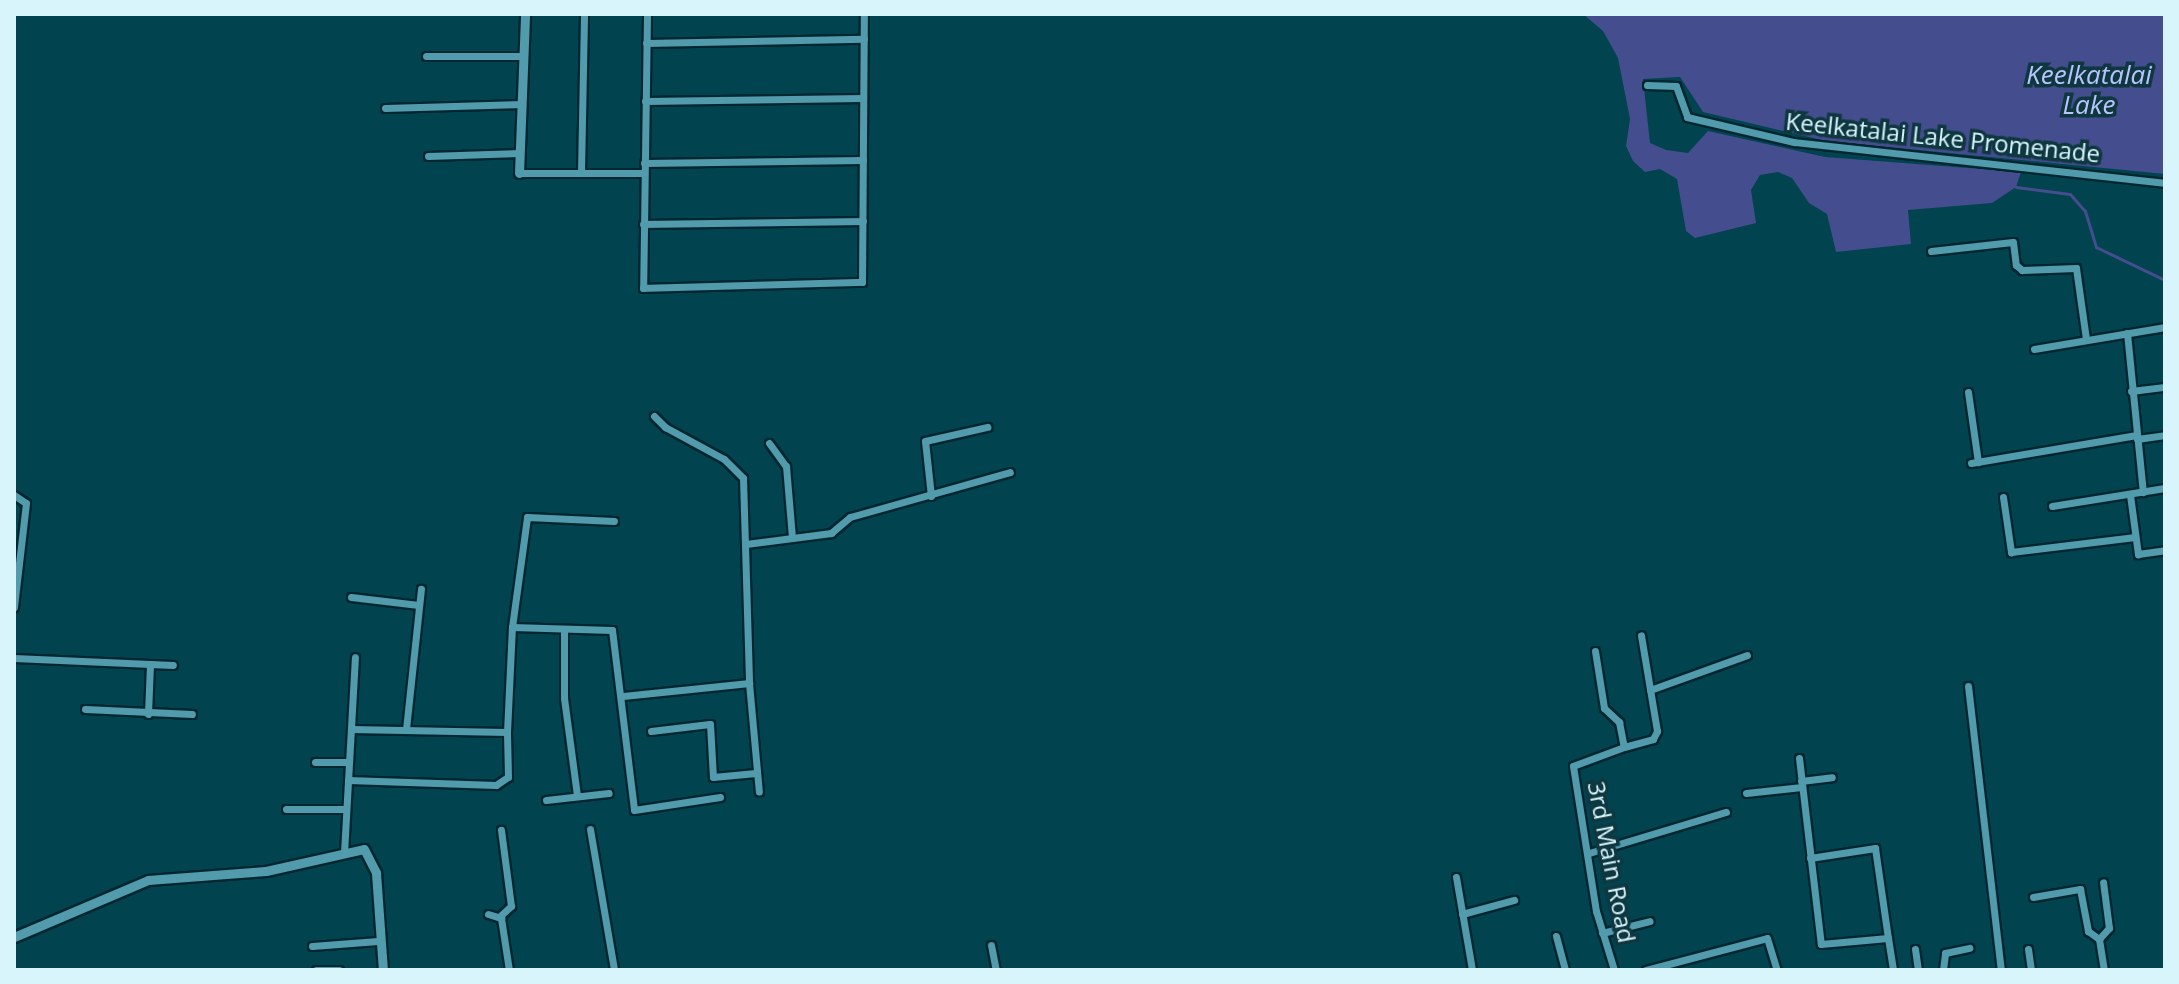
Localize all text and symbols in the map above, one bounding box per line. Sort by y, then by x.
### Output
water label: Keelkatalai Lake [2026,59,2152,120]
street label: Keelkatalai Lake Promenade [1784,106,2102,168]
street label: 3rd Main Road [1582,779,1642,945]

